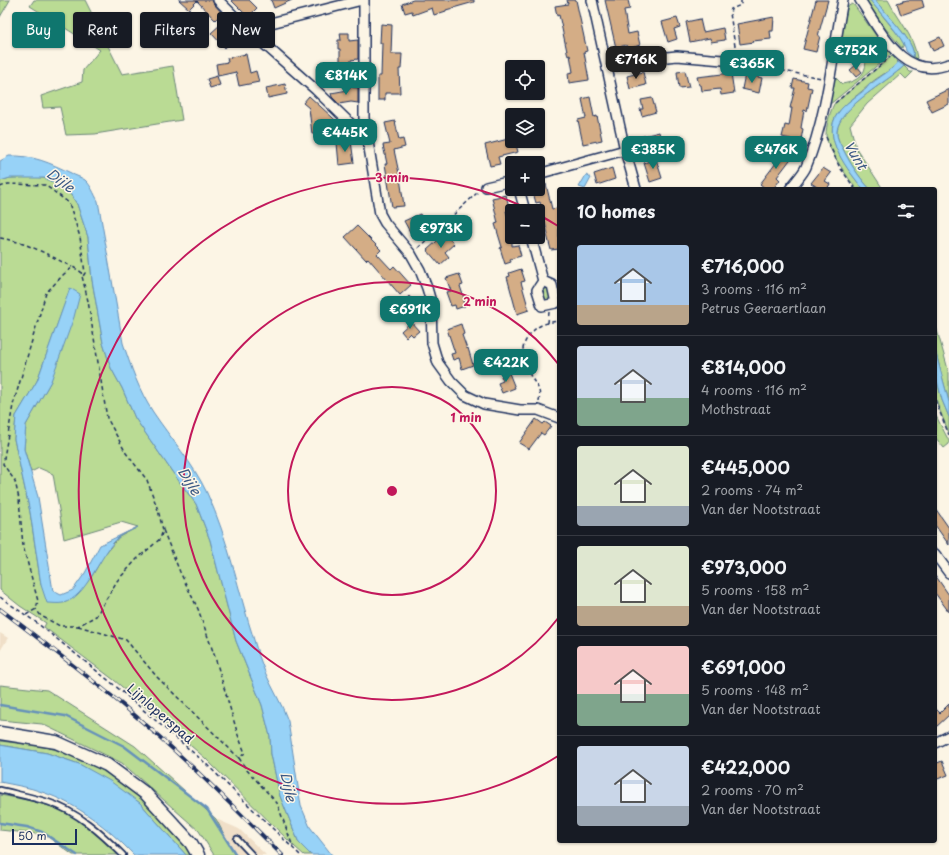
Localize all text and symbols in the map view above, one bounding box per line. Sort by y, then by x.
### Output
chip: Buy [12,12,65,48]
chip: Rent [73,12,132,48]
chip: Filters [140,12,209,48]
chip: New [217,12,275,48]
pin: €752K [828,37,884,71]
text: €752K [834,40,878,59]
pin: €716K [608,46,664,80]
text: €716K [615,49,657,68]
pin: €365K [724,50,780,84]
text: €365K [729,53,775,72]
map controls [505,60,545,244]
button: locate [505,60,545,100]
pin: €814K [318,62,374,96]
text: €814K [325,65,367,84]
button: layers [505,108,545,148]
pin: €445K [317,119,373,153]
text: €445K [322,122,368,141]
pin: €385K [625,136,681,170]
pin: €476K [748,136,804,170]
water label: Vunt [839,136,874,176]
text: €385K [631,139,675,158]
text: €476K [754,139,798,158]
button: + [505,156,545,196]
water label: Dijle [43,163,80,198]
text: 3 min [375,168,409,186]
text: 10 homes [577,198,655,224]
icon: filters [895,200,917,222]
button: − [505,204,545,244]
pin: €973K [413,215,469,249]
text: €973K [419,218,463,237]
text: €716,000 [701,253,784,279]
icon: home [609,261,657,309]
text: 3 rooms · 116 m² [701,279,807,298]
text: 2 min [463,292,497,310]
pin: €691K [382,296,438,330]
text: Petrus Geeraertlaan [701,298,826,317]
text: €691K [389,299,431,318]
pin: €422K [478,349,534,383]
text: €422K [483,352,529,371]
text: €814,000 [701,354,786,380]
icon: home [609,362,657,410]
text: 4 rooms · 116 m² [701,380,807,399]
text: Mothstraat [701,399,771,418]
text: 1 min [450,408,482,426]
text: €445,000 [701,454,790,480]
icon: home [609,462,657,510]
water label: Dijle [173,463,207,500]
text: 2 rooms · 74 m² [701,480,803,499]
centre of rings [385,484,399,498]
text: Van der Nootstraat [701,499,820,518]
text: €973,000 [701,554,787,580]
icon: home [609,562,657,610]
text: 5 rooms · 158 m² [701,580,809,599]
text: Van der Nootstraat [701,599,820,618]
text: €691,000 [701,654,786,680]
icon: home [609,662,657,710]
street label: Lijnloperspad [123,679,199,747]
text: 5 rooms · 148 m² [701,680,809,699]
text: Van der Nootstraat [701,699,820,718]
text: €422,000 [701,754,790,780]
icon: home [609,762,657,810]
water label: Dijle [276,770,303,805]
text: 2 rooms · 70 m² [701,780,804,799]
text: Van der Nootstraat [701,799,820,818]
scale bar [12,827,77,846]
text: 50 m [18,827,47,844]

